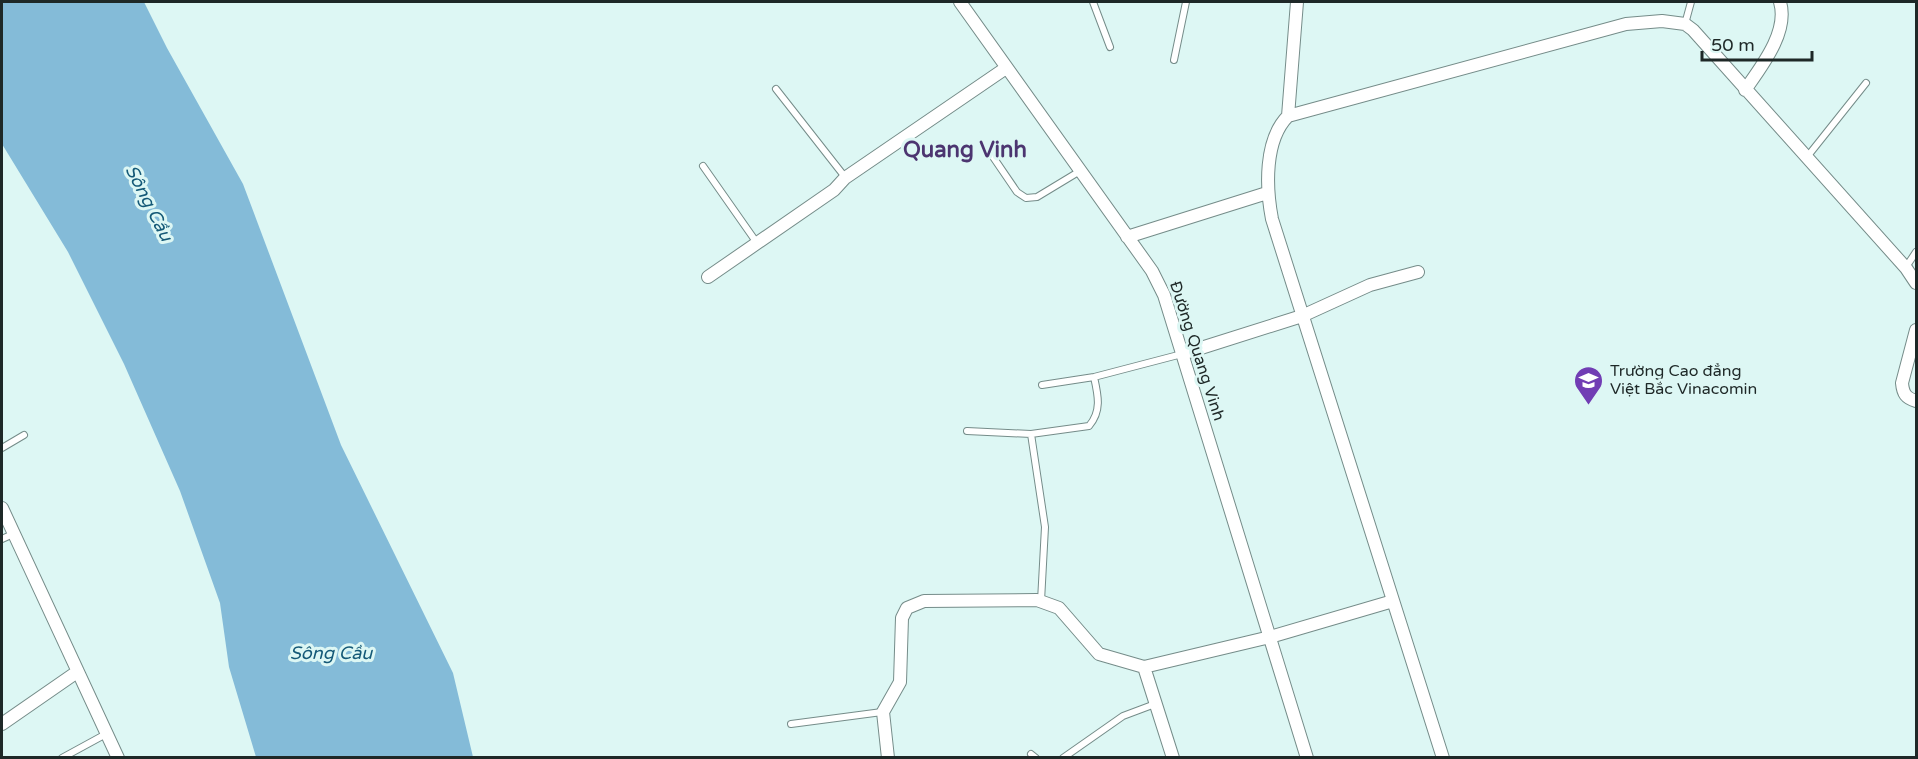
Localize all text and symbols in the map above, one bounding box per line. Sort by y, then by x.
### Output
scale bar [1702,24,1812,62]
text: 50 m [1711,34,1755,56]
district label: Quang Vinh [903,137,1027,163]
water label: Sông Cầu [120,161,178,246]
street label: Đường Quang Vinh [1165,279,1229,423]
place label: Trường Cao đẳng Việt Bắc Vinacomin [1610,361,1757,399]
school or university icon: Trường Cao đẳng Việt Bắc Vinacomin [1573,364,1605,406]
water label: Sông Cầu [290,642,373,664]

